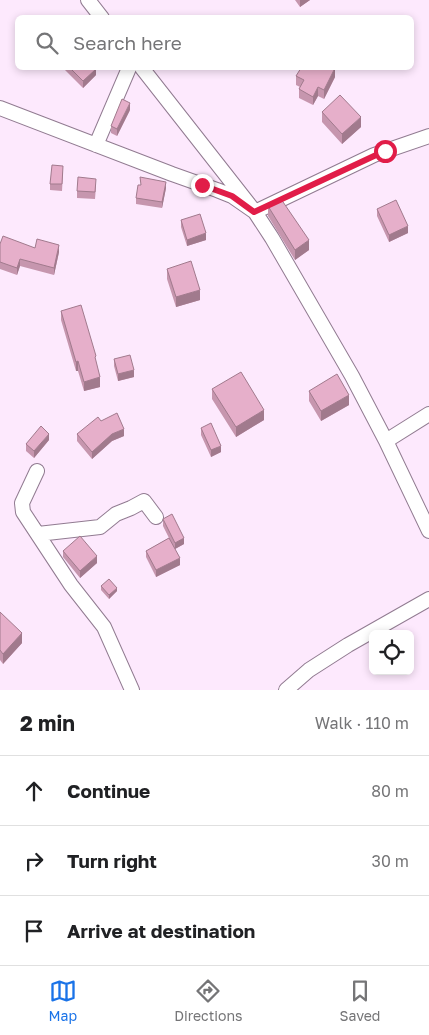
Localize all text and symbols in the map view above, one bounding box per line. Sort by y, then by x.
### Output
search box [15,15,414,70]
icon: search [33,29,61,57]
text: Search here [73,31,182,54]
route start [374,140,397,163]
route end [191,174,214,197]
map controls [369,630,414,675]
button: locate [369,630,414,675]
text: 2 min [20,710,75,736]
text: Walk · 110 m [315,713,409,733]
icon: ahead [20,777,48,805]
text: Continue [67,779,150,802]
text: 80 m [371,781,409,801]
icon: right [20,847,48,875]
text: Turn right [67,849,157,872]
text: 30 m [372,851,409,871]
icon: arrive [20,917,48,945]
text: Arrive at destination [67,919,255,942]
tab: Map [49,977,77,1024]
tab: Directions [174,977,243,1024]
tab: Saved [340,977,380,1024]

